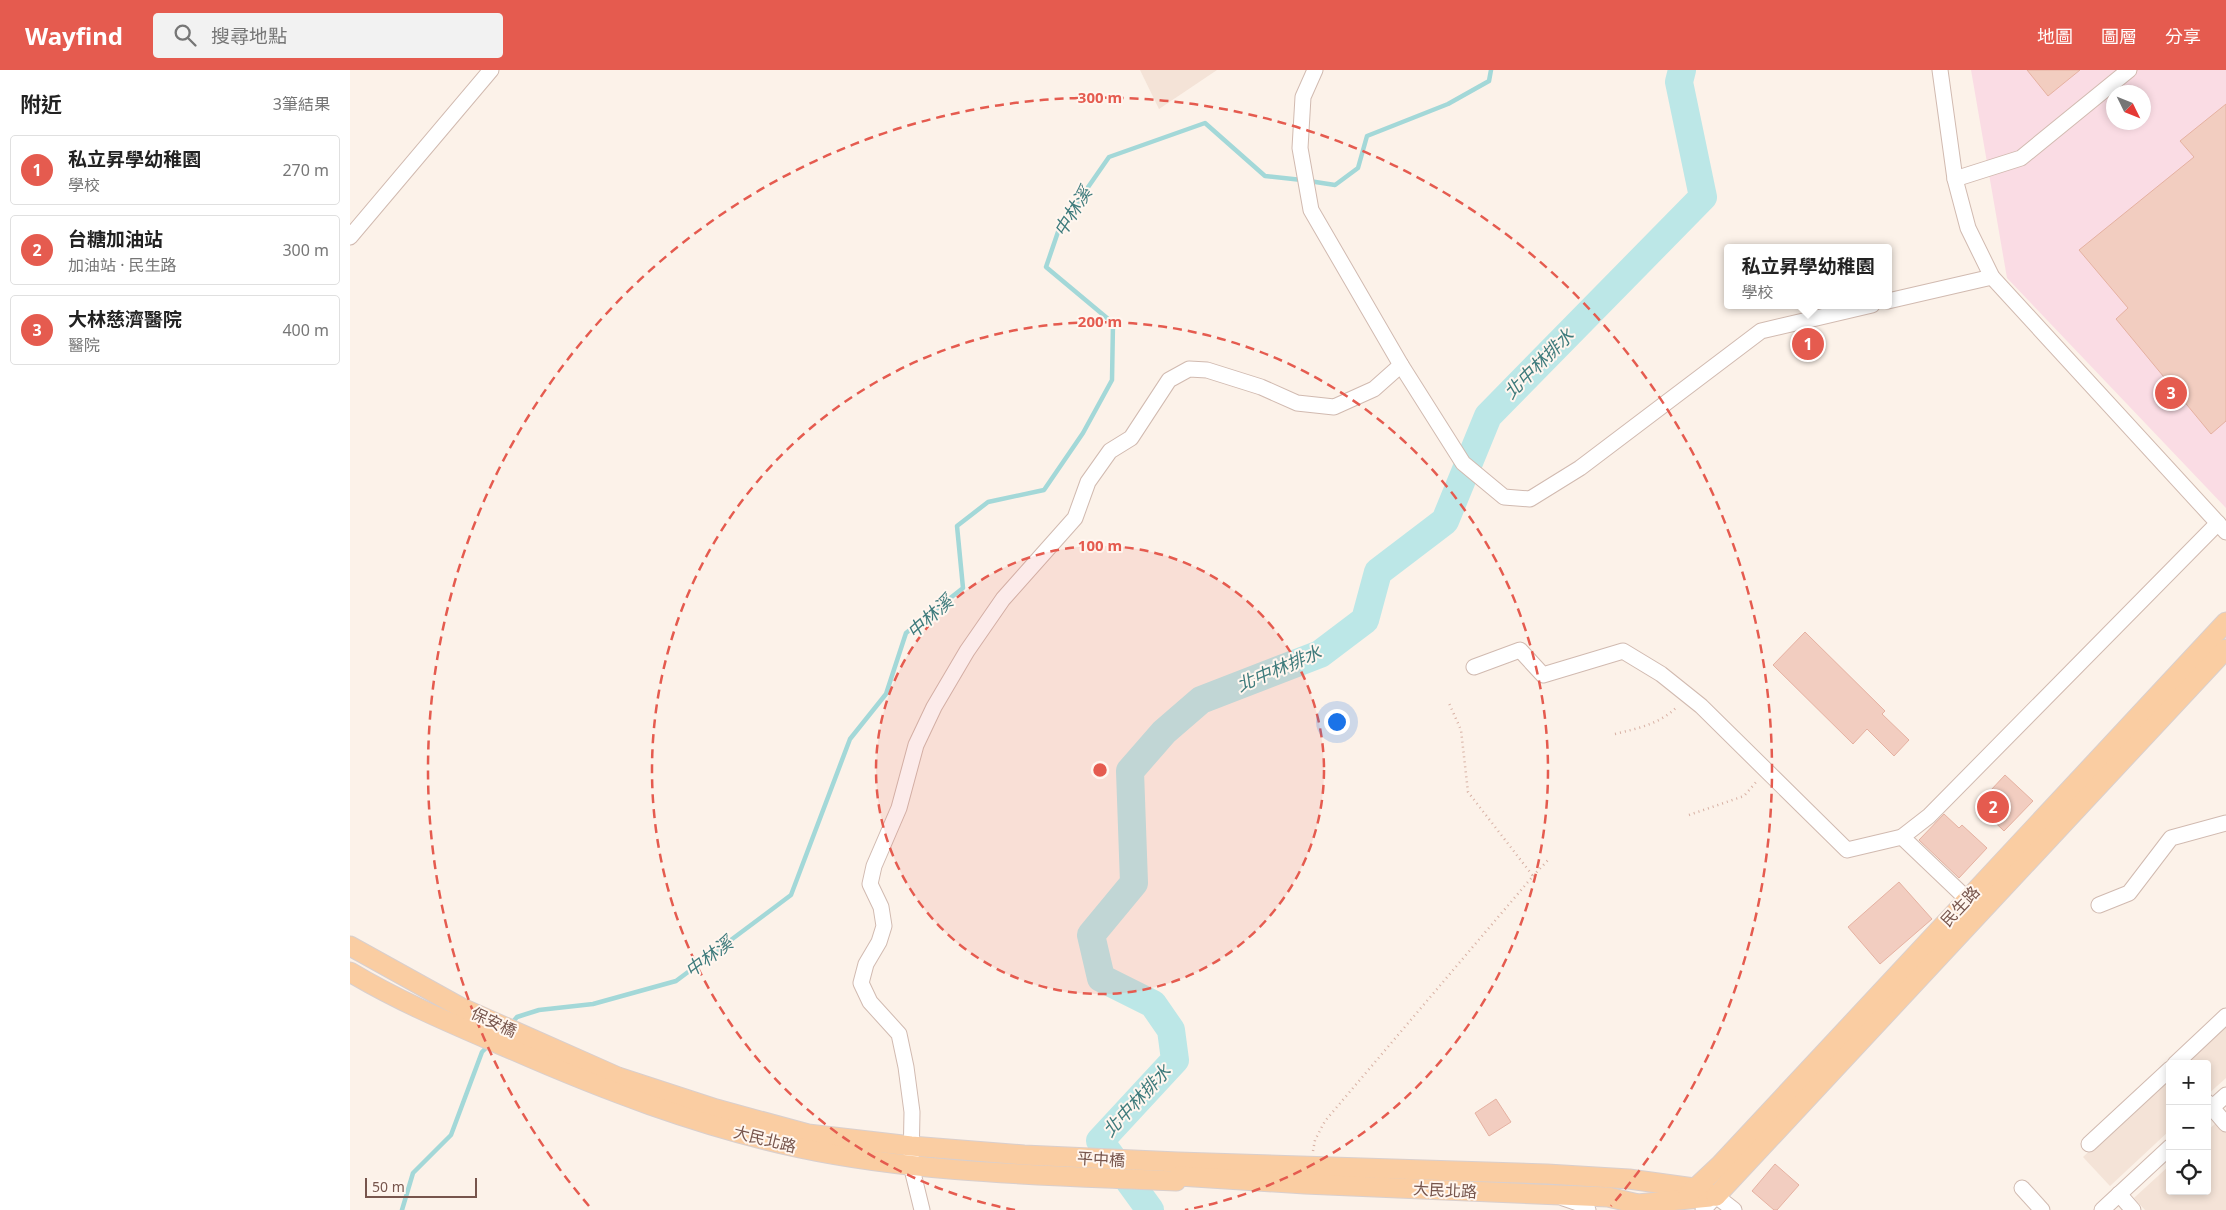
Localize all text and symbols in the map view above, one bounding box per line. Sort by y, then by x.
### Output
search box [153,13,503,58]
text: Wayfind [25,19,123,52]
icon: search [171,21,199,49]
text: 搜尋地點 [211,23,287,49]
text: 地圖 [2037,24,2073,48]
text: 圖層 [2101,24,2137,48]
text: 分享 [2165,24,2201,48]
north arrow [2106,85,2151,130]
text: 300 m [1078,87,1122,107]
text: 附近 [20,90,62,118]
text: 3筆結果 [273,93,330,115]
text: 私立昇學幼稚園 [68,146,201,172]
text: 1 [32,159,42,181]
text: 270 m [282,159,329,181]
text: 學校 [68,174,100,196]
water label: 中林溪 [1048,180,1098,241]
text: 台糖加油站 [68,226,163,252]
text: 2 [32,239,42,261]
text: 300 m [282,239,329,261]
popup [1724,244,1892,309]
text: 私立昇學幼稚園 [1741,253,1875,279]
text: 加油站 · 民生路 [68,254,177,276]
text: 學校 [1741,281,1774,303]
text: 大林慈濟醫院 [68,306,182,332]
text: 200 m [1078,311,1122,331]
text: 3 [32,319,42,341]
text: 400 m [282,319,329,341]
water label: 北中林排水 [1498,322,1579,404]
pin: 1 [1792,325,1824,363]
text: 醫院 [68,334,100,356]
pin: 3 [2155,374,2187,412]
text: 100 m [1078,535,1122,555]
water label: 中林溪 [901,587,960,643]
water label: 北中林排水 [1232,639,1326,697]
your location [1324,709,1350,735]
centre of rings [1091,761,1109,779]
pin: 2 [1977,788,2009,826]
street label: 民生路 [1936,881,1984,931]
water label: 中林溪 [680,929,740,982]
street label: 保安橋 [468,1002,520,1042]
water label: 北中林排水 [1097,1058,1176,1141]
map controls [2166,1060,2211,1195]
button: + [2166,1060,2211,1105]
button: − [2166,1105,2211,1150]
street label: 大民北路 [731,1121,799,1157]
street label: 平中橋 [1076,1147,1126,1171]
button: locate [2166,1150,2211,1195]
scale bar [365,1175,478,1198]
text: 50 m [372,1177,405,1196]
street label: 大民北路 [1412,1177,1478,1203]

